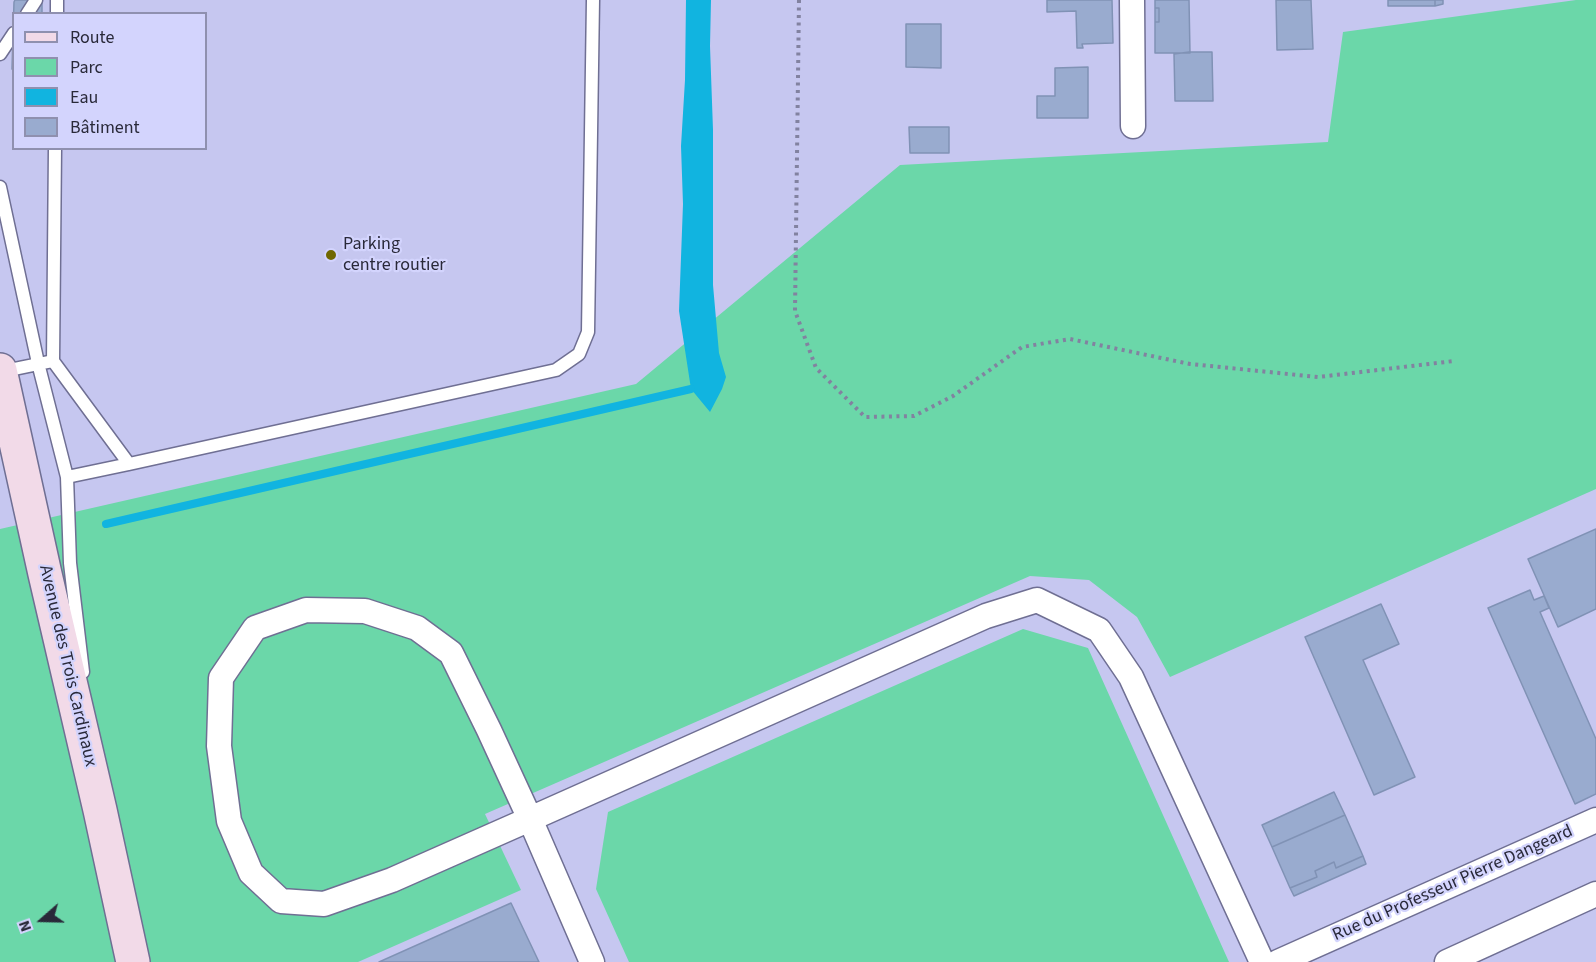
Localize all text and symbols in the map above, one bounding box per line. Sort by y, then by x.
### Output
legend [12,12,207,150]
text: Route [70,25,114,50]
text: Parc [70,55,103,80]
text: Eau [70,85,98,110]
text: Bâtiment [70,115,140,140]
place label: Parking centre routier [343,234,446,276]
marker: Parking centre routier [324,248,338,262]
street label: Avenue des Trois Cardinaux [33,563,101,769]
street label: Rue du Professeur Pierre Dangeard [1330,821,1576,947]
north arrow [12,890,72,950]
text: N [13,917,37,935]

